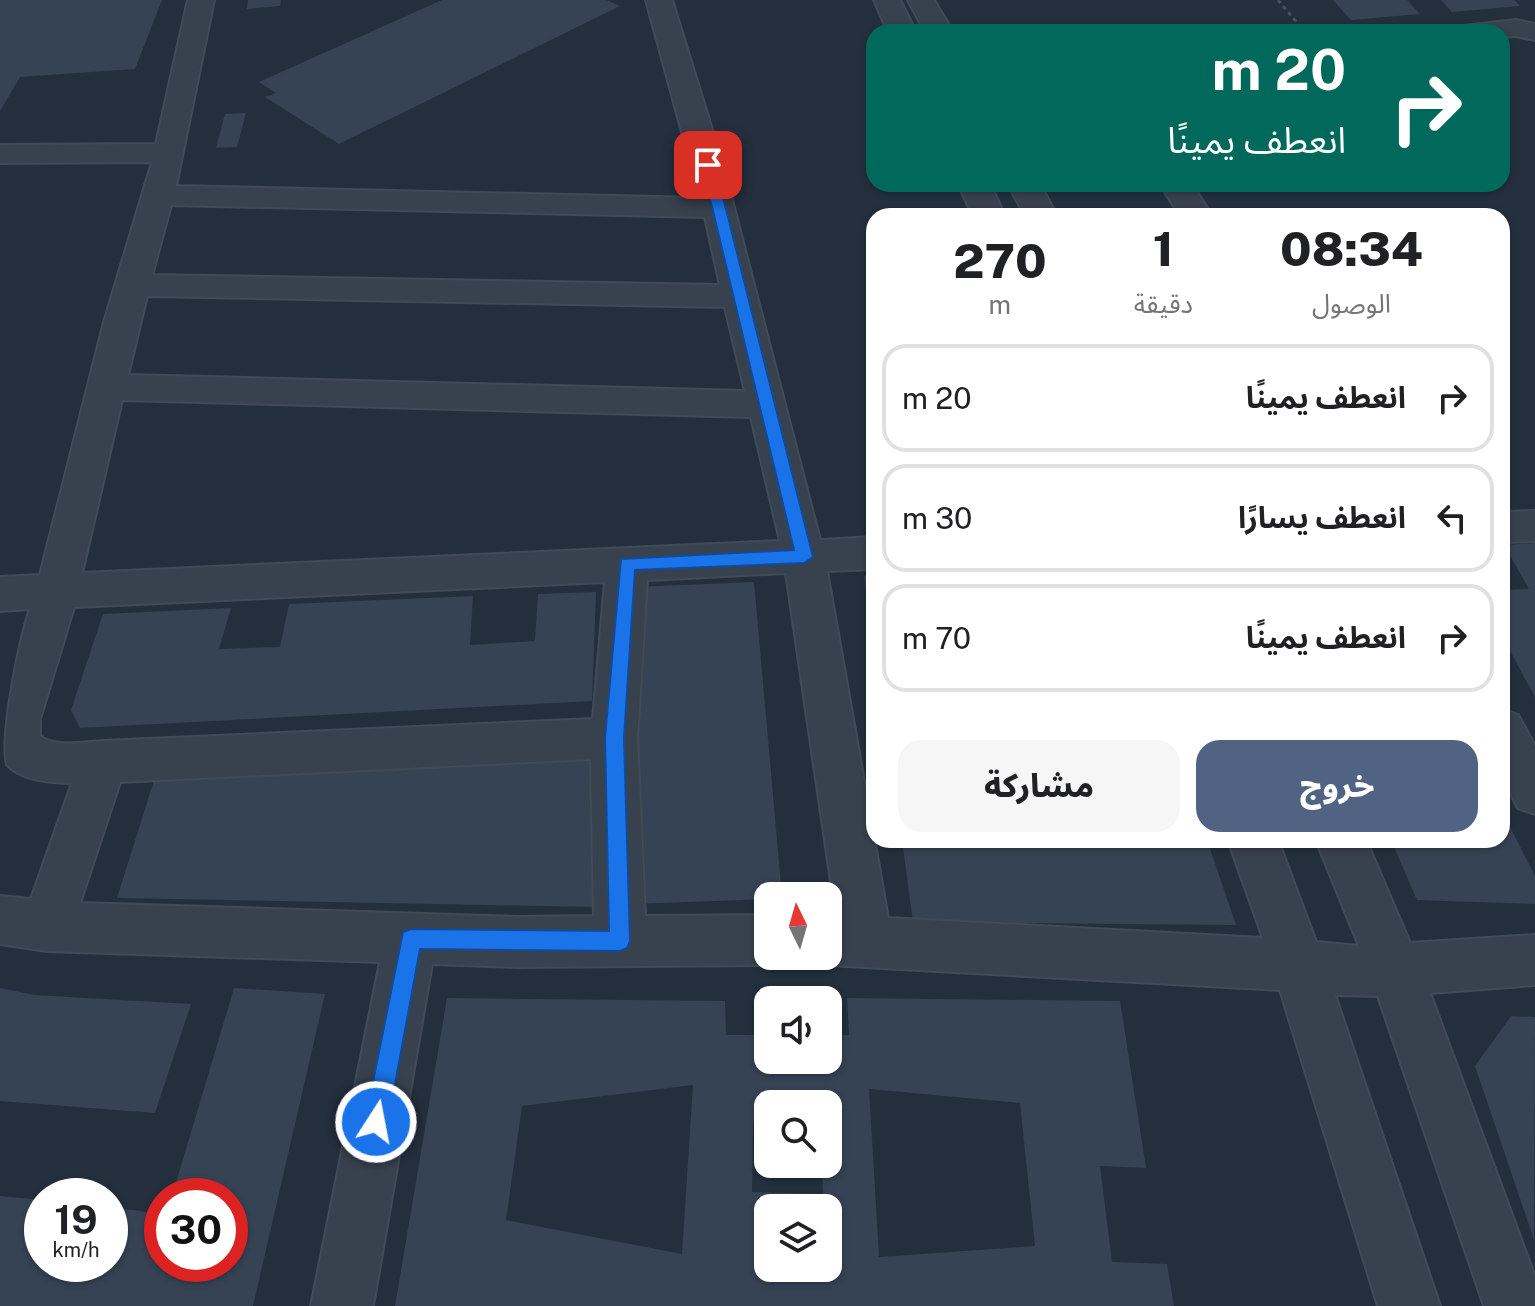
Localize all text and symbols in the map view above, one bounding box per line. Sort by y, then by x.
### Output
text: 20 m [1212,37,1346,103]
icon: right [1374,56,1478,160]
text: انعطف يمينًا [1167,119,1346,161]
pin [674,131,742,199]
icon: arrive [686,143,730,187]
text: 1 [1153,220,1174,277]
text: 08:34 [1280,220,1423,277]
text: 270 [953,232,1047,289]
text: دقيقة [1134,288,1193,319]
text: الوصول [1312,288,1391,319]
text: m [989,289,1011,320]
icon: right [1430,376,1474,420]
text: انعطف يمينًا [1246,379,1406,415]
text: 20 m [902,380,972,416]
icon: left [1430,496,1474,540]
text: انعطف يسارًا [1238,499,1406,535]
text: 30 m [902,500,972,536]
icon: right [1430,616,1474,660]
text: انعطف يمينًا [1246,619,1406,655]
text: 70 m [902,620,971,656]
button: مشاركة [898,740,1180,832]
button: خروج [1196,740,1478,832]
north arrow [754,882,842,970]
map controls [754,882,842,1282]
button: sound [754,986,842,1074]
position arrow [334,1080,418,1164]
button: search [754,1090,842,1178]
speed limit sign: 30 [144,1178,248,1282]
button: layers [754,1194,842,1282]
text: 19 [54,1196,98,1243]
text: km/h [52,1238,100,1262]

